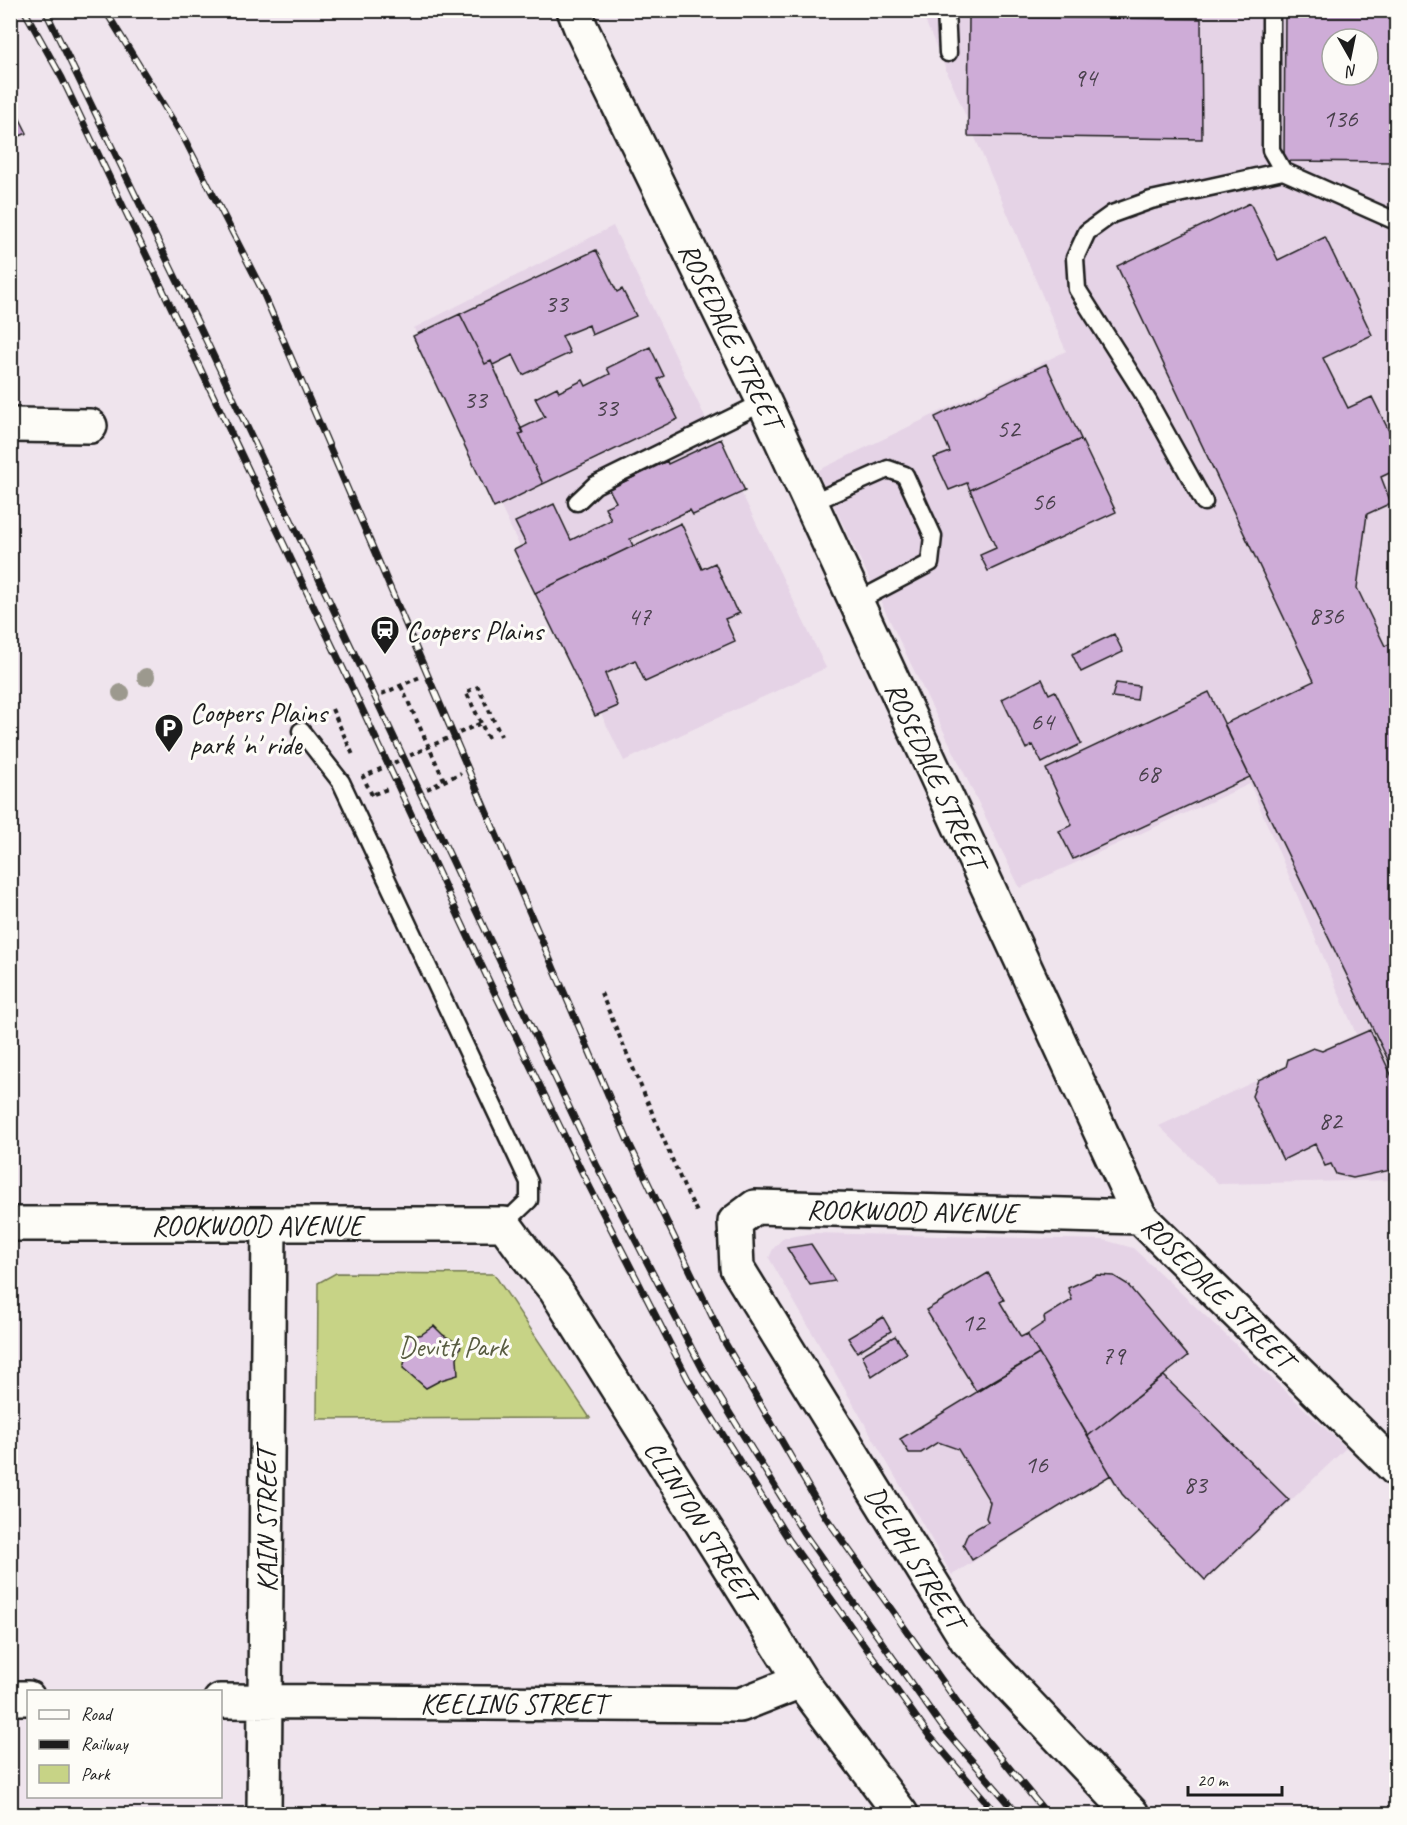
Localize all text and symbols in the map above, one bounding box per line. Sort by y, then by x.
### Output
north arrow [1320,27,1380,87]
text: N [1343,60,1359,82]
house number: 94 [1073,61,1099,94]
house number: 136 [1322,102,1359,135]
street label: ROSEDALE STREET [671,237,794,440]
house number: 33 [544,287,570,320]
house number: 33 [463,383,489,416]
house number: 33 [594,391,620,424]
house number: 52 [996,412,1022,445]
house number: 56 [1031,485,1056,518]
house number: 836 [1308,599,1345,632]
house number: 47 [627,600,652,633]
place label: Coopers Plains [406,613,545,648]
station icon: Coopers Plains [369,614,401,656]
street label: ROSEDALE STREET [878,676,997,880]
place label: Coopers Plains park 'n' ride [190,695,329,762]
house number: 64 [1030,705,1056,738]
parking icon: Coopers Plains park 'n' ride [153,712,185,754]
house number: 68 [1136,757,1162,790]
house number: 82 [1318,1104,1344,1137]
street label: ROOKWOOD AVENUE [806,1192,1021,1230]
street label: ROOKWOOD AVENUE [152,1208,366,1243]
street label: ROSEDALE STREET [1134,1208,1307,1381]
house number: 12 [961,1306,987,1339]
park label: Devitt Park [398,1329,509,1364]
house number: 79 [1101,1339,1127,1372]
street label: CLINTON STREET [637,1434,767,1614]
street label: KAIN STREET [249,1441,284,1592]
house number: 16 [1024,1448,1049,1481]
house number: 83 [1183,1468,1209,1501]
street label: DELPH STREET [857,1479,976,1641]
street label: KEELING STREET [420,1686,613,1721]
legend [27,1690,222,1798]
text: Road [81,1703,114,1725]
text: Railway [81,1733,129,1755]
scale bar [1188,1759,1282,1797]
text: Park [81,1763,111,1785]
text: 20 m [1197,1769,1230,1791]

